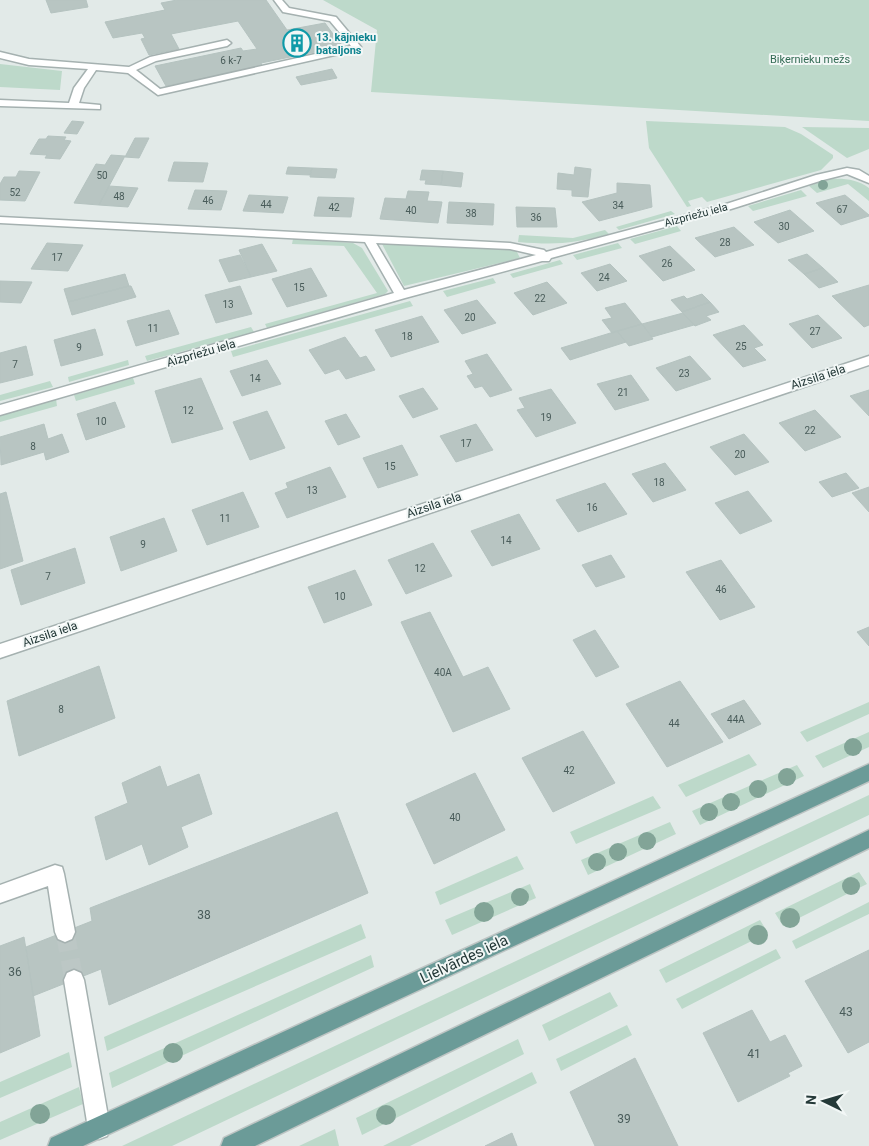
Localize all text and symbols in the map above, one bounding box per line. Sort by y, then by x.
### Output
building icon: 13. kājnieku bataljons [282,28,312,58]
place label: 13. kājnieku bataljons [316,31,376,57]
park label: Biķernieku mežs [770,53,850,66]
house number: 6 k-7 [220,55,242,66]
house number: 50 [96,170,108,181]
house number: 52 [9,187,21,198]
house number: 48 [113,191,125,202]
house number: 46 [202,195,214,206]
house number: 44 [260,199,272,210]
house number: 34 [612,200,624,211]
street label: Aizpriežu iela [663,200,729,230]
house number: 42 [328,202,340,213]
house number: 67 [836,204,848,215]
house number: 40 [405,205,417,216]
house number: 38 [465,208,477,219]
house number: 36 [530,212,542,223]
house number: 30 [778,221,790,232]
house number: 28 [719,237,731,248]
house number: 17 [51,252,63,263]
house number: 26 [661,258,673,269]
house number: 24 [598,272,610,283]
house number: 15 [293,282,305,293]
house number: 22 [534,293,546,304]
house number: 13 [222,299,234,310]
house number: 20 [464,312,476,323]
house number: 11 [147,323,159,334]
house number: 27 [809,326,821,337]
house number: 18 [401,331,413,342]
street label: Aizpriežu iela [165,336,237,370]
house number: 25 [735,341,747,352]
house number: 9 [76,342,82,353]
house number: 7 [12,359,18,370]
street label: Aizsila iela [789,362,847,392]
house number: 23 [678,368,690,379]
house number: 14 [249,373,261,384]
house number: 21 [617,387,629,398]
house number: 12 [182,405,194,416]
house number: 19 [540,412,552,423]
house number: 10 [95,416,107,427]
house number: 22 [804,425,816,436]
house number: 17 [460,438,472,449]
house number: 8 [30,441,36,452]
house number: 20 [734,449,746,460]
house number: 15 [384,461,396,472]
house number: 18 [653,477,665,488]
house number: 13 [306,485,318,496]
street label: Aizsila iela [405,489,463,521]
house number: 16 [586,502,598,513]
house number: 11 [219,513,231,524]
house number: 14 [500,535,512,546]
house number: 9 [140,539,146,550]
house number: 12 [414,563,426,574]
house number: 7 [45,571,51,582]
house number: 46 [715,584,727,595]
house number: 10 [334,591,346,602]
street label: Aizsila iela [21,618,79,650]
house number: 40A [434,667,452,678]
house number: 8 [58,704,64,715]
house number: 44A [727,714,745,725]
house number: 44 [668,718,680,729]
house number: 42 [563,765,575,776]
house number: 40 [449,812,461,823]
house number: 38 [197,908,211,922]
street label: Lielvārdes iela [417,931,511,987]
house number: 36 [8,965,22,979]
house number: 43 [839,1005,853,1019]
house number: 41 [747,1047,761,1061]
north arrow [799,1076,849,1126]
text: N [803,1094,819,1105]
house number: 39 [617,1112,631,1126]

